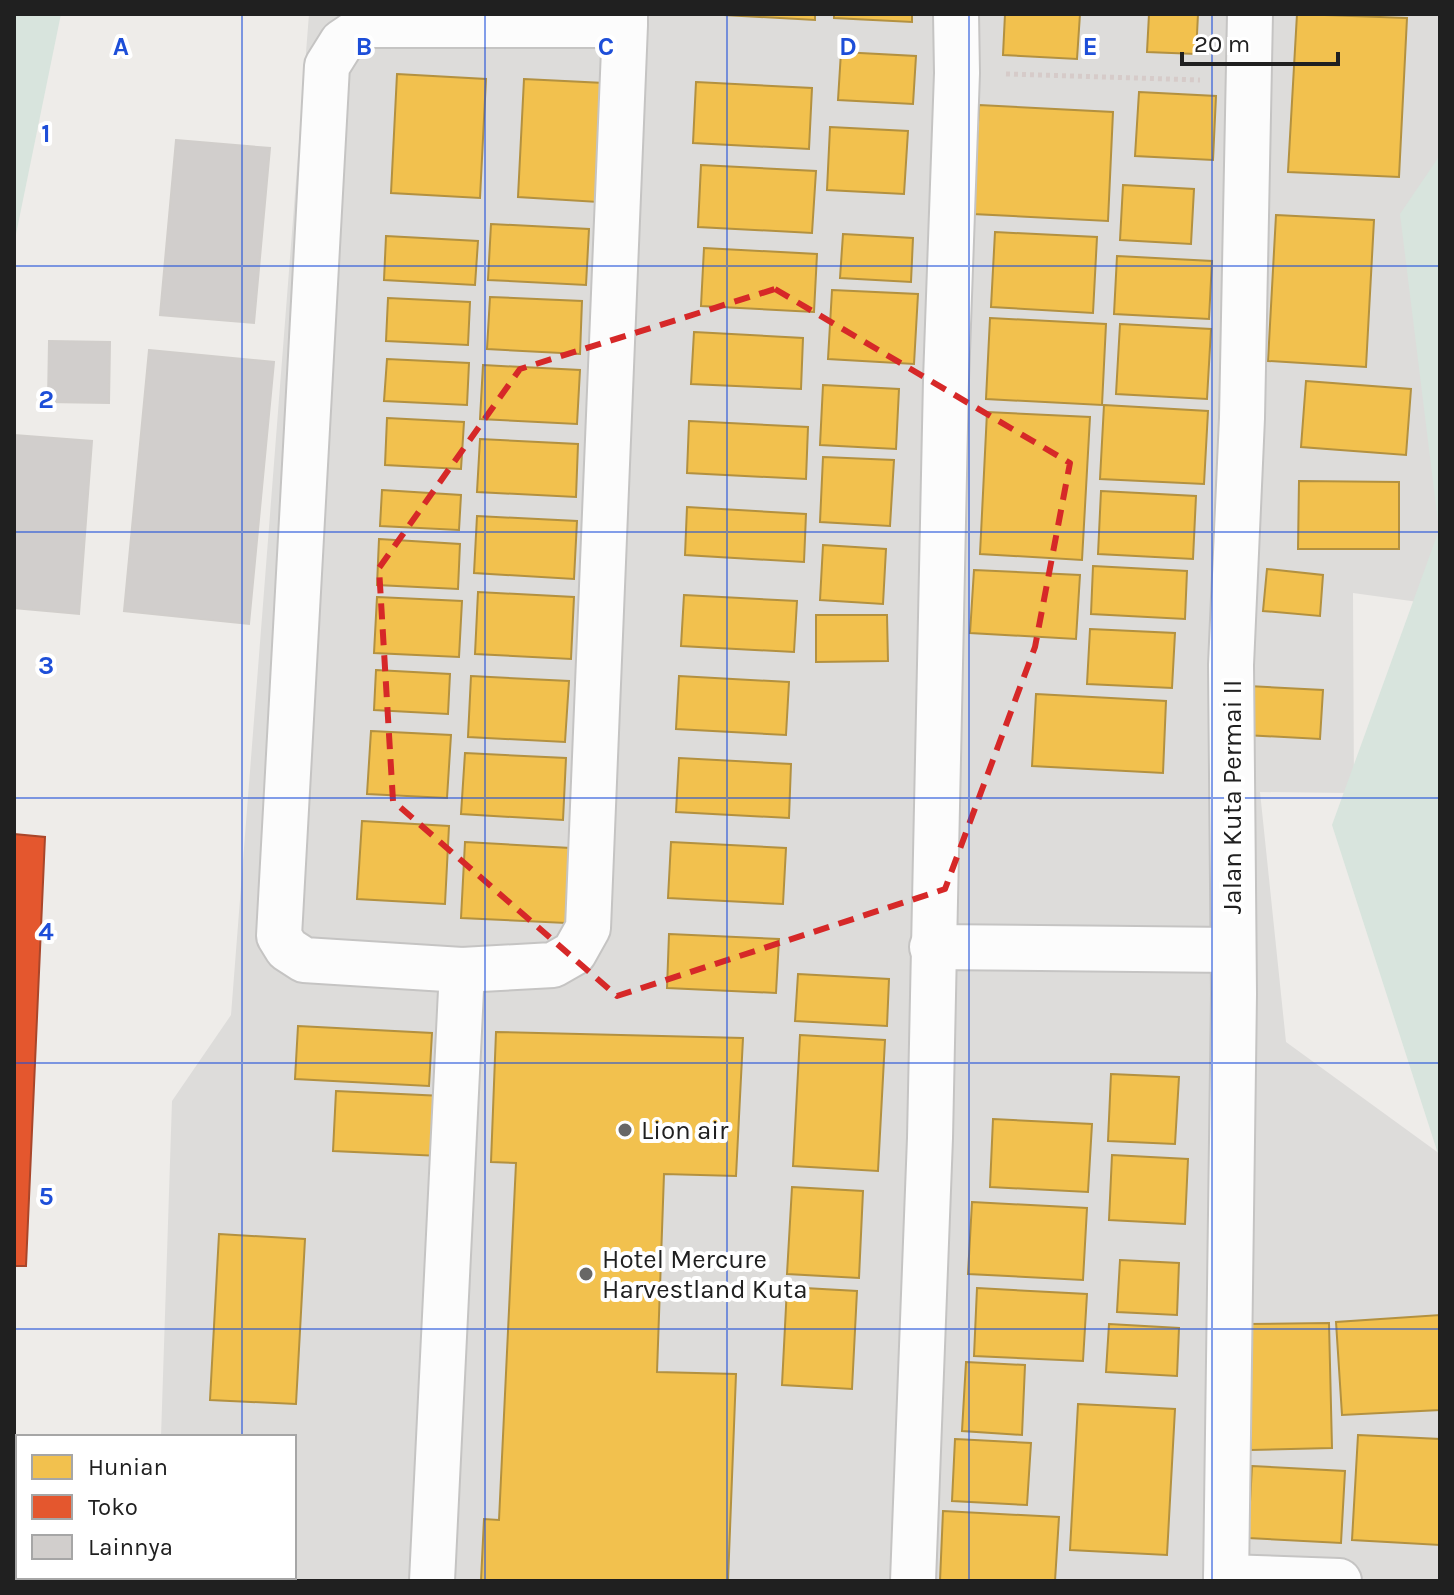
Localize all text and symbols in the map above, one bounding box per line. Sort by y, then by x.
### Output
scale bar [1182,16,1338,66]
text: 20 m [1194,30,1250,58]
text: A [113,31,129,62]
text: B [356,31,372,62]
text: C [598,31,614,62]
text: D [839,31,857,62]
text: E [1082,31,1098,62]
text: 1 [41,118,51,149]
text: 2 [38,384,54,415]
text: 3 [38,650,54,681]
street label: Jalan Kuta Permai II [1217,680,1248,914]
text: 4 [38,916,54,947]
place label: Lion air [641,1115,729,1146]
marker: Lion air [616,1121,634,1139]
text: 5 [38,1181,54,1212]
place label: Hotel Mercure Harvestland Kuta [602,1244,807,1305]
marker: Hotel Mercure Harvestland Kuta [577,1265,595,1283]
legend [16,1435,296,1579]
text: Hunian [88,1453,168,1481]
text: Toko [88,1493,138,1521]
text: Lainnya [88,1533,173,1561]

